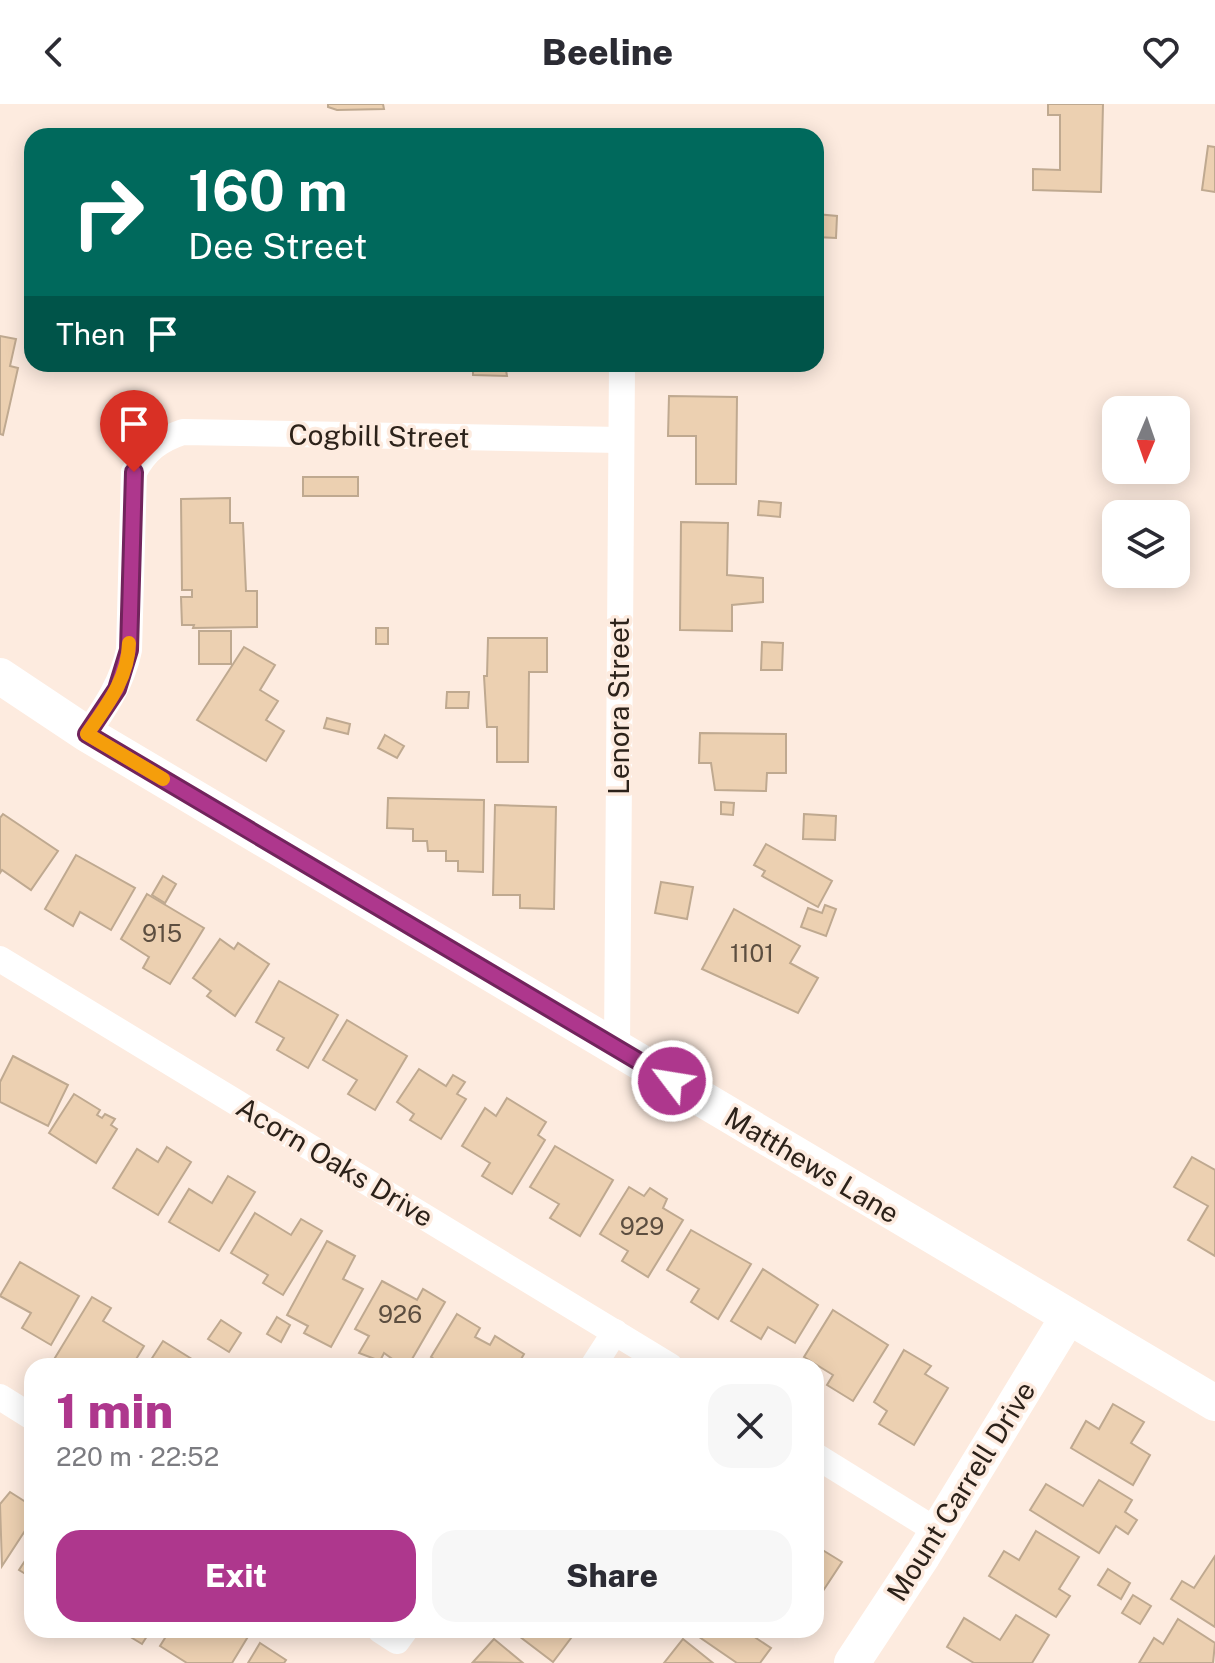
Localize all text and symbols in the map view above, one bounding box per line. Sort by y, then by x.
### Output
icon: back [32,30,76,74]
icon: heart [1139,30,1183,74]
text: Beeline [542,31,673,73]
text: 160 m [188,158,348,224]
icon: right [56,160,160,264]
text: Dee Street [188,225,367,267]
icon: arrive [141,312,185,356]
text: Then [56,316,125,352]
pin [100,390,168,472]
north arrow [1102,396,1190,484]
map controls [1102,396,1190,588]
icon: arrive [112,402,156,446]
street label: Cogbill Street [288,417,470,454]
button: layers [1102,500,1190,588]
street label: Lenora Street [602,617,635,795]
house number: 915 [142,919,182,947]
house number: 1101 [730,939,774,967]
position arrow [630,1039,714,1123]
street label: Acorn Oaks Drive [231,1090,439,1233]
street label: Matthews Lane [719,1100,905,1230]
house number: 929 [620,1212,664,1240]
house number: 926 [378,1300,422,1328]
street label: Mount Carrell Drive [880,1375,1041,1607]
text: 1 min [56,1382,173,1439]
button: close [708,1384,792,1468]
text: 220 m · 22:52 [56,1441,219,1472]
button: Exit [56,1530,416,1622]
button: Share [432,1530,792,1622]

